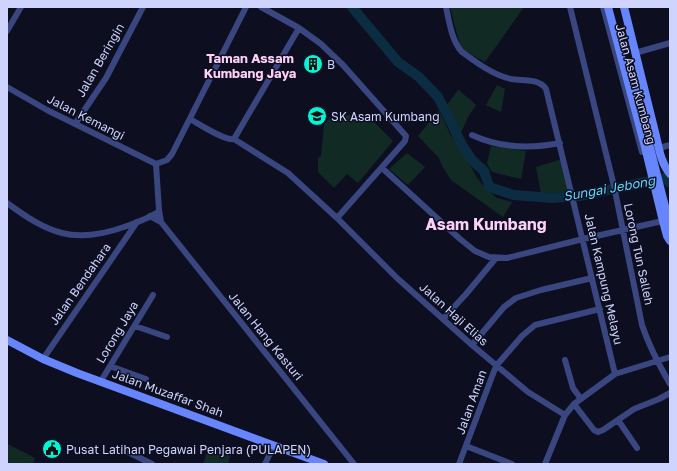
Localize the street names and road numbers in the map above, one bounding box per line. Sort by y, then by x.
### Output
street label: Jalan Beringin [73,20,127,100]
street label: Jalan Asam Kumbang [613,22,659,146]
street label: Jalan Kemangi [45,91,127,143]
street label: Lorong Tun Salleh [621,202,657,306]
street label: Jalan Kampung Melayu [582,212,626,346]
street label: Jalan Bendahara [46,240,114,328]
street label: Jalan Haji Elias [417,279,491,349]
street label: Jalan Hang Kasturi [226,289,306,383]
street label: Lorong Jaya [93,298,141,366]
street label: Jalan Muzaffar Shah [110,366,226,420]
street label: Jalan Aman [452,368,490,436]

